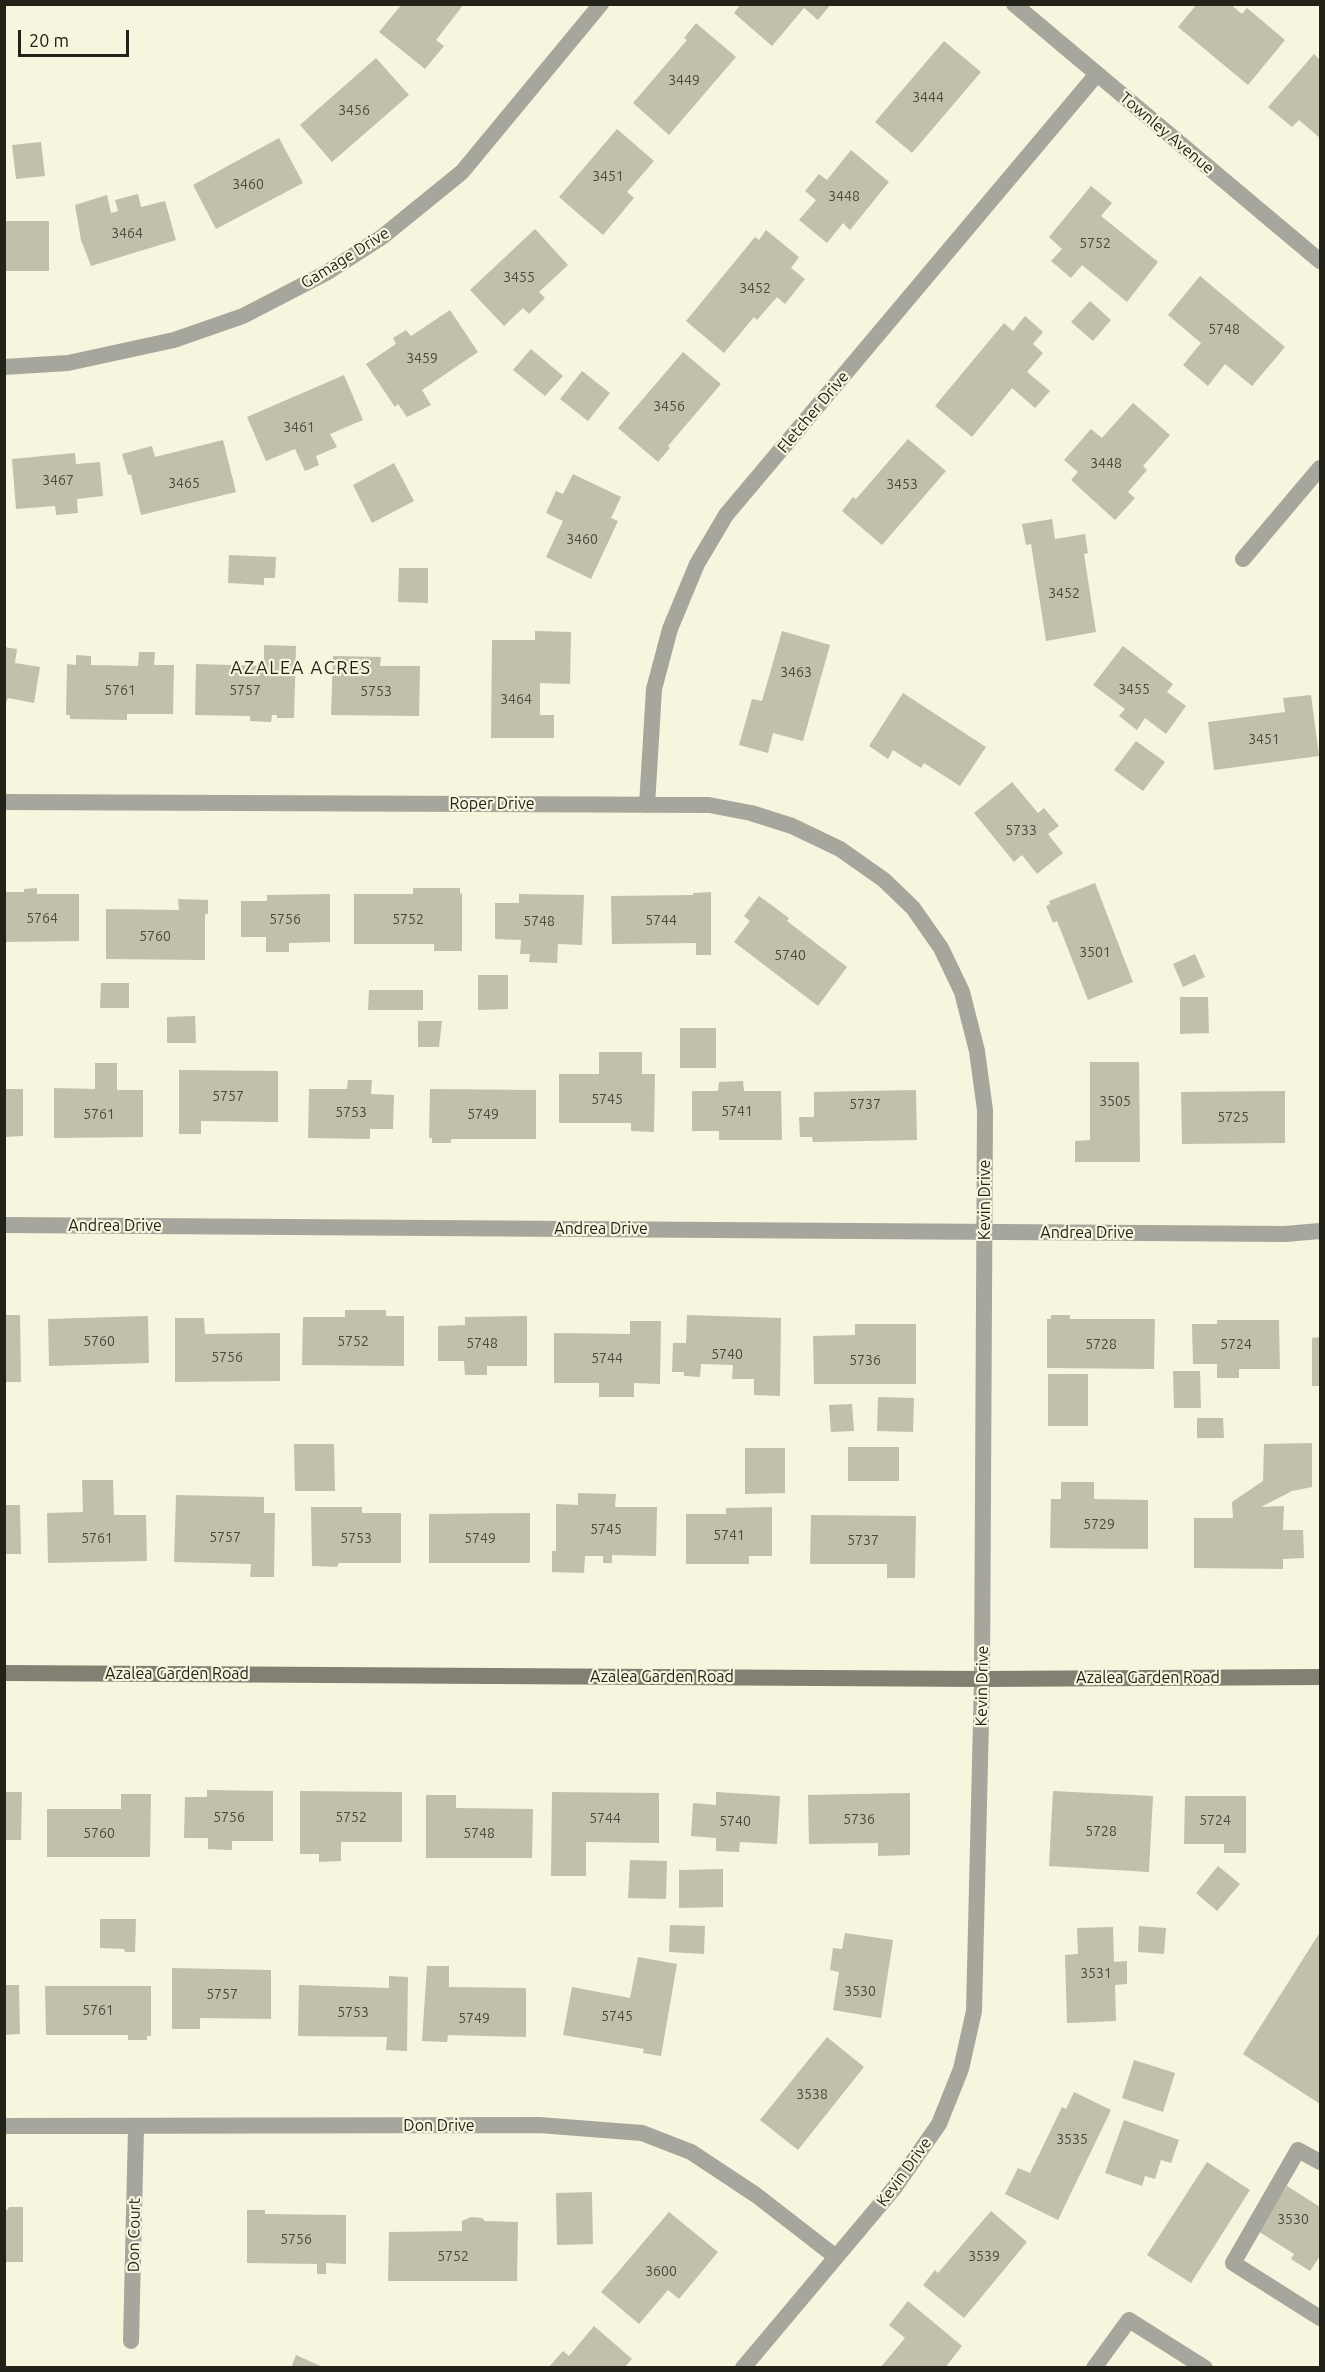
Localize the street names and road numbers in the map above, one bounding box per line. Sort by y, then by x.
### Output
street label: Townley Avenue [1116,88,1218,178]
street label: Gamage Drive [297,223,393,293]
street label: Fletcher Drive [773,367,853,457]
street label: Roper Drive [449,794,535,814]
street label: Kevin Drive [975,1160,995,1240]
street label: Andrea Drive [68,1216,162,1236]
street label: Andrea Drive [554,1219,648,1239]
street label: Andrea Drive [1040,1223,1134,1243]
street label: Kevin Drive [972,1645,992,1727]
street label: Azalea Garden Road [105,1664,249,1684]
street label: Azalea Garden Road [590,1667,734,1687]
street label: Azalea Garden Road [1076,1668,1220,1688]
street label: Don Drive [403,2116,475,2136]
street label: Kevin Drive [873,2134,935,2210]
street label: Don Court [124,2198,144,2272]

